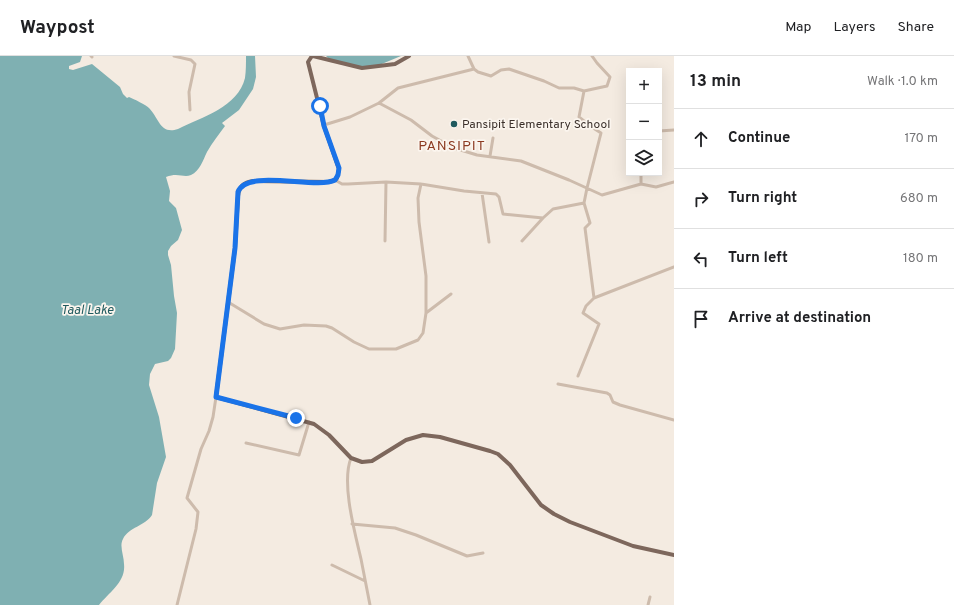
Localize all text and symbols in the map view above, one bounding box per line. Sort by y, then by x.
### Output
text: Waypost [20,16,95,40]
text: Map [785,19,811,36]
text: Layers [833,19,875,36]
text: Share [897,19,934,36]
map controls [626,68,662,176]
button: + [626,68,662,104]
text: 13 min [690,71,741,93]
text: Walk · 1.0 km [867,74,938,90]
route start [311,97,329,115]
button: − [626,104,662,140]
place label: Pansipit Elementary School [462,117,610,133]
marker: Pansipit Elementary School [449,119,459,129]
icon: ahead [690,128,712,150]
text: Continue [728,129,790,148]
text: 170 m [904,131,938,147]
district label: PANSIPIT [418,138,486,155]
button: layers [626,140,662,176]
icon: right [690,188,712,210]
text: Turn right [728,189,797,208]
text: 680 m [900,191,938,207]
icon: left [690,248,712,270]
text: Turn left [728,249,788,268]
text: 180 m [903,251,938,267]
water label: Taal Lake [61,303,114,319]
icon: arrive [690,308,712,330]
text: Arrive at destination [728,309,871,328]
route end [287,409,305,427]

